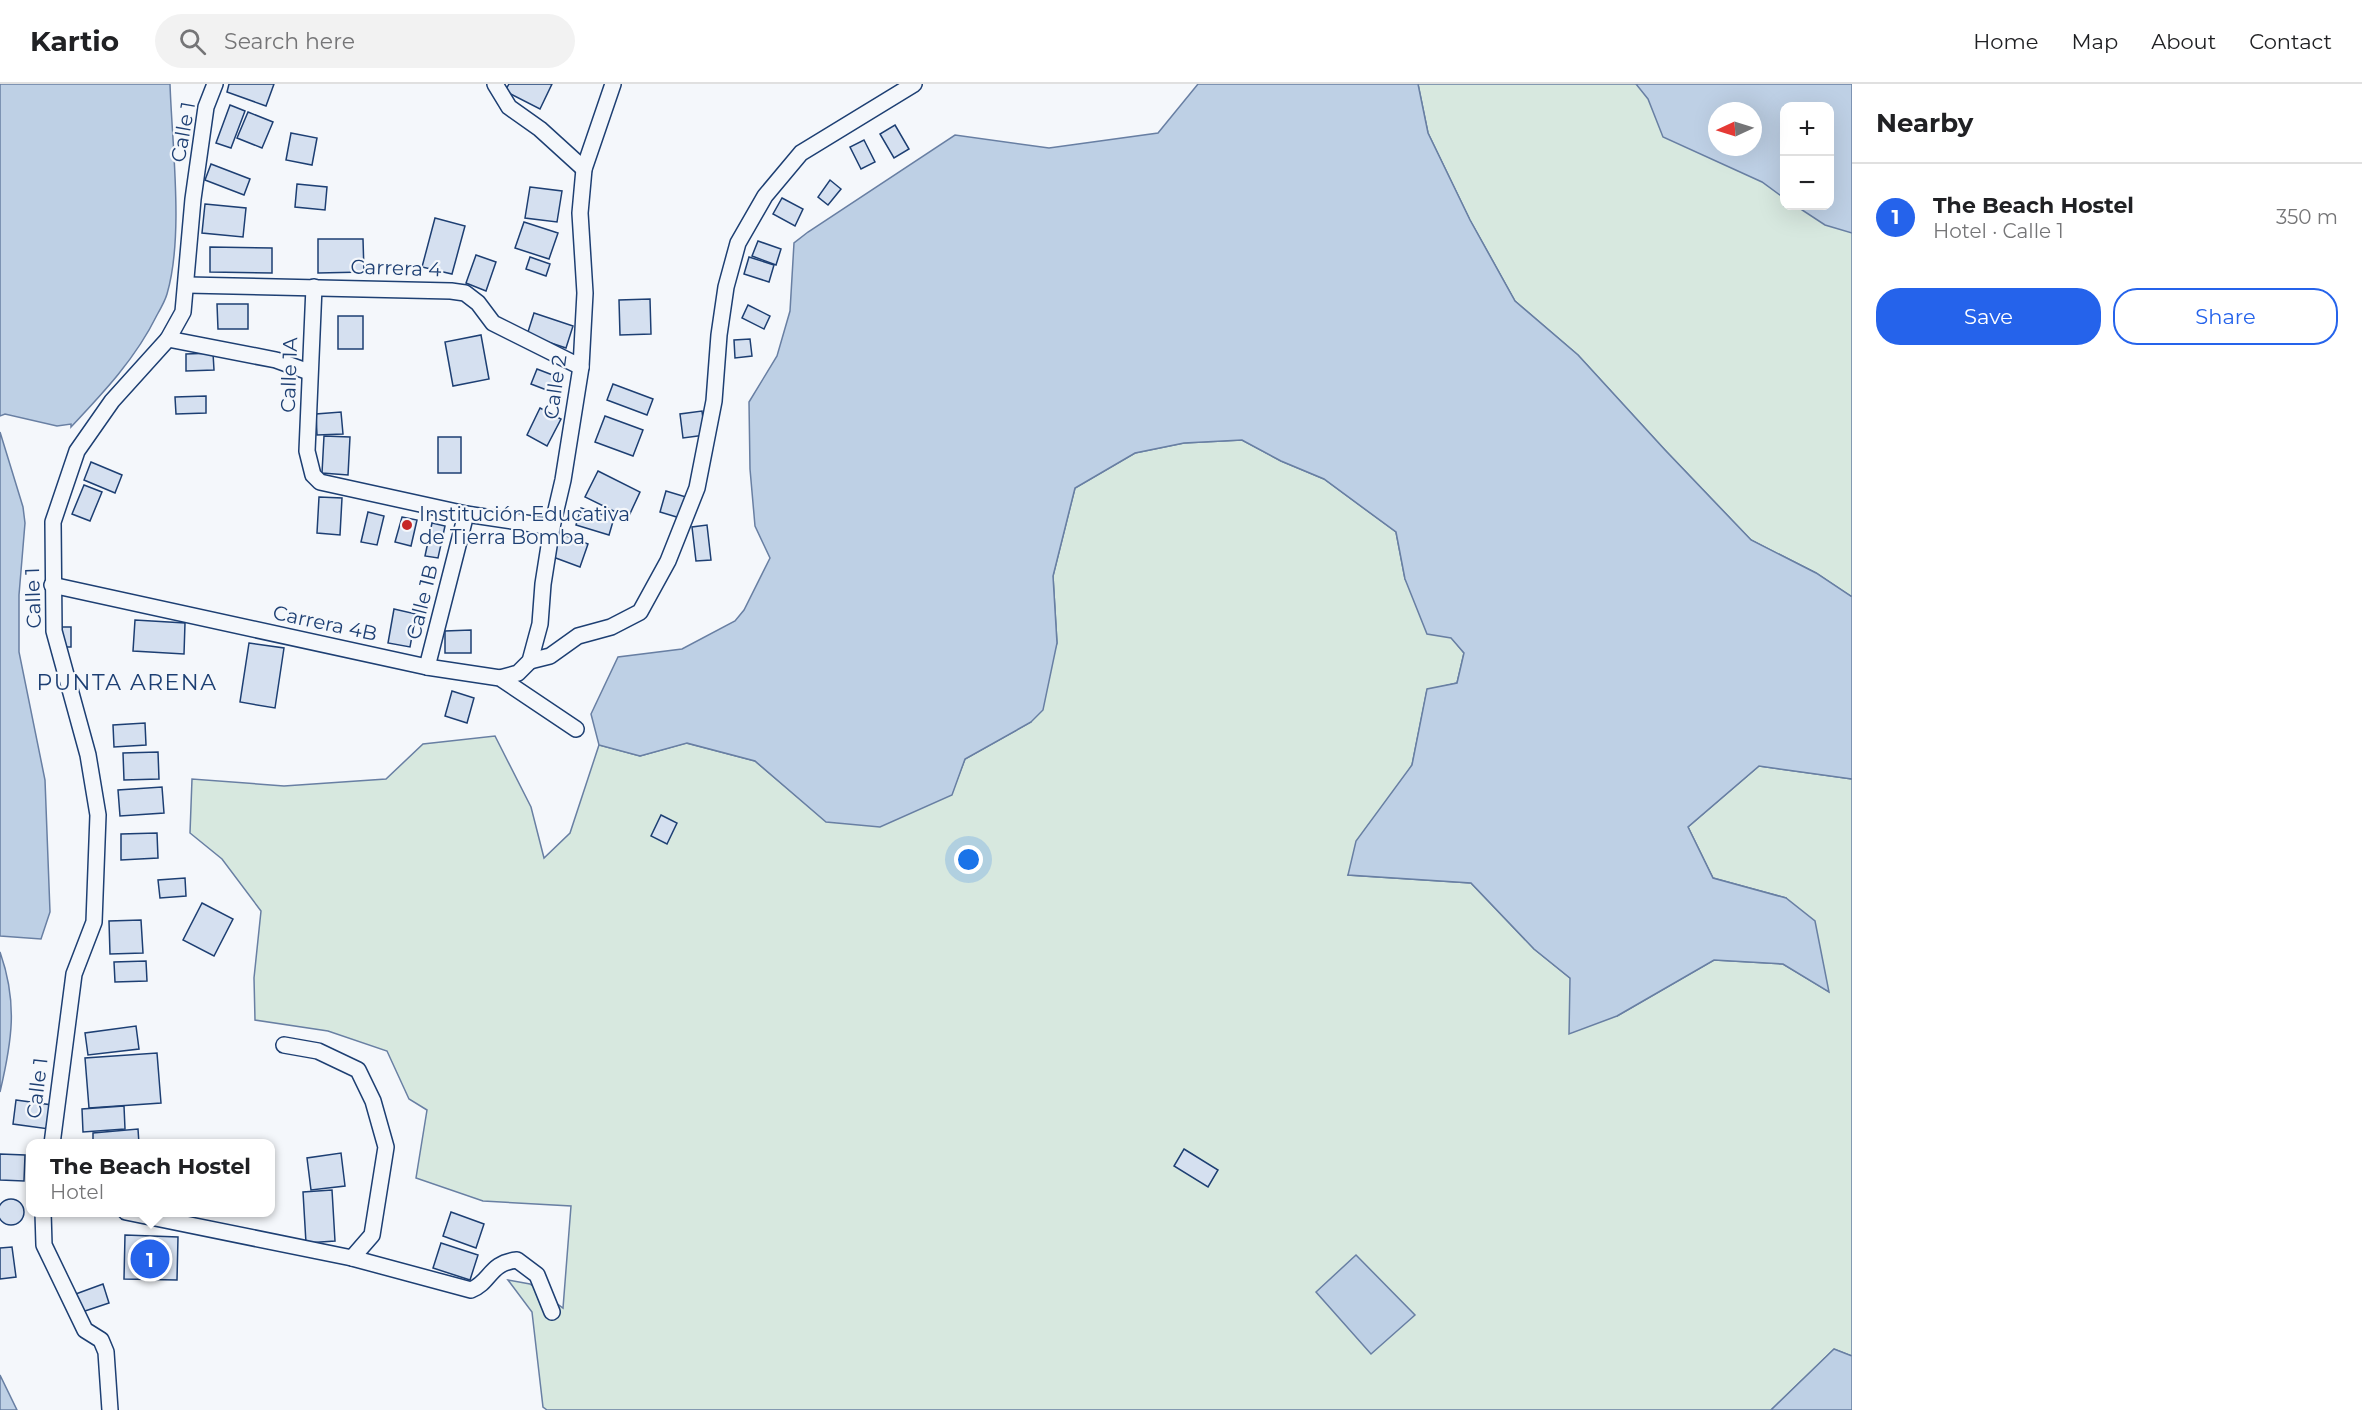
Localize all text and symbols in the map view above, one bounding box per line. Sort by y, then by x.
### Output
search box [155,14,575,68]
text: Kartio [30,24,119,58]
icon: search [176,25,209,58]
text: Search here [224,28,355,55]
text: Home [1973,29,2038,54]
text: Map [2071,29,2118,54]
text: About [2151,29,2216,54]
text: Contact [2249,29,2332,54]
street label: Calle 1 [166,100,200,164]
north arrow [1708,102,1762,156]
map controls [1780,102,1834,210]
button: + [1780,102,1834,156]
text: Nearby [1876,107,1973,139]
button: − [1780,156,1834,210]
text: The Beach Hostel [1933,192,2134,219]
text: 1 [1892,205,1899,229]
text: 350 m [2276,205,2338,229]
text: Hotel · Calle 1 [1933,219,2064,243]
street label: Carrera 4 [350,254,442,282]
button: Save [1876,288,2101,345]
button: Share [2113,288,2338,345]
street label: Calle 1A [276,336,302,413]
street label: Calle 2 [539,353,571,421]
place label: Institución Educativa de Tierra Bomba [419,502,630,549]
marker: Institución Educativa de Tierra Bomba [400,518,414,532]
street label: Calle 1B [401,562,443,642]
street label: Calle 1 [20,567,46,629]
street label: Carrera 4B [271,600,379,646]
district label: PUNTA ARENA [37,669,217,696]
your location [954,845,983,874]
street label: Calle 1 [21,1056,53,1120]
popup [26,1139,275,1217]
text: The Beach Hostel [50,1153,251,1180]
text: Hotel [50,1180,104,1204]
pin: 1 [130,1236,170,1282]

